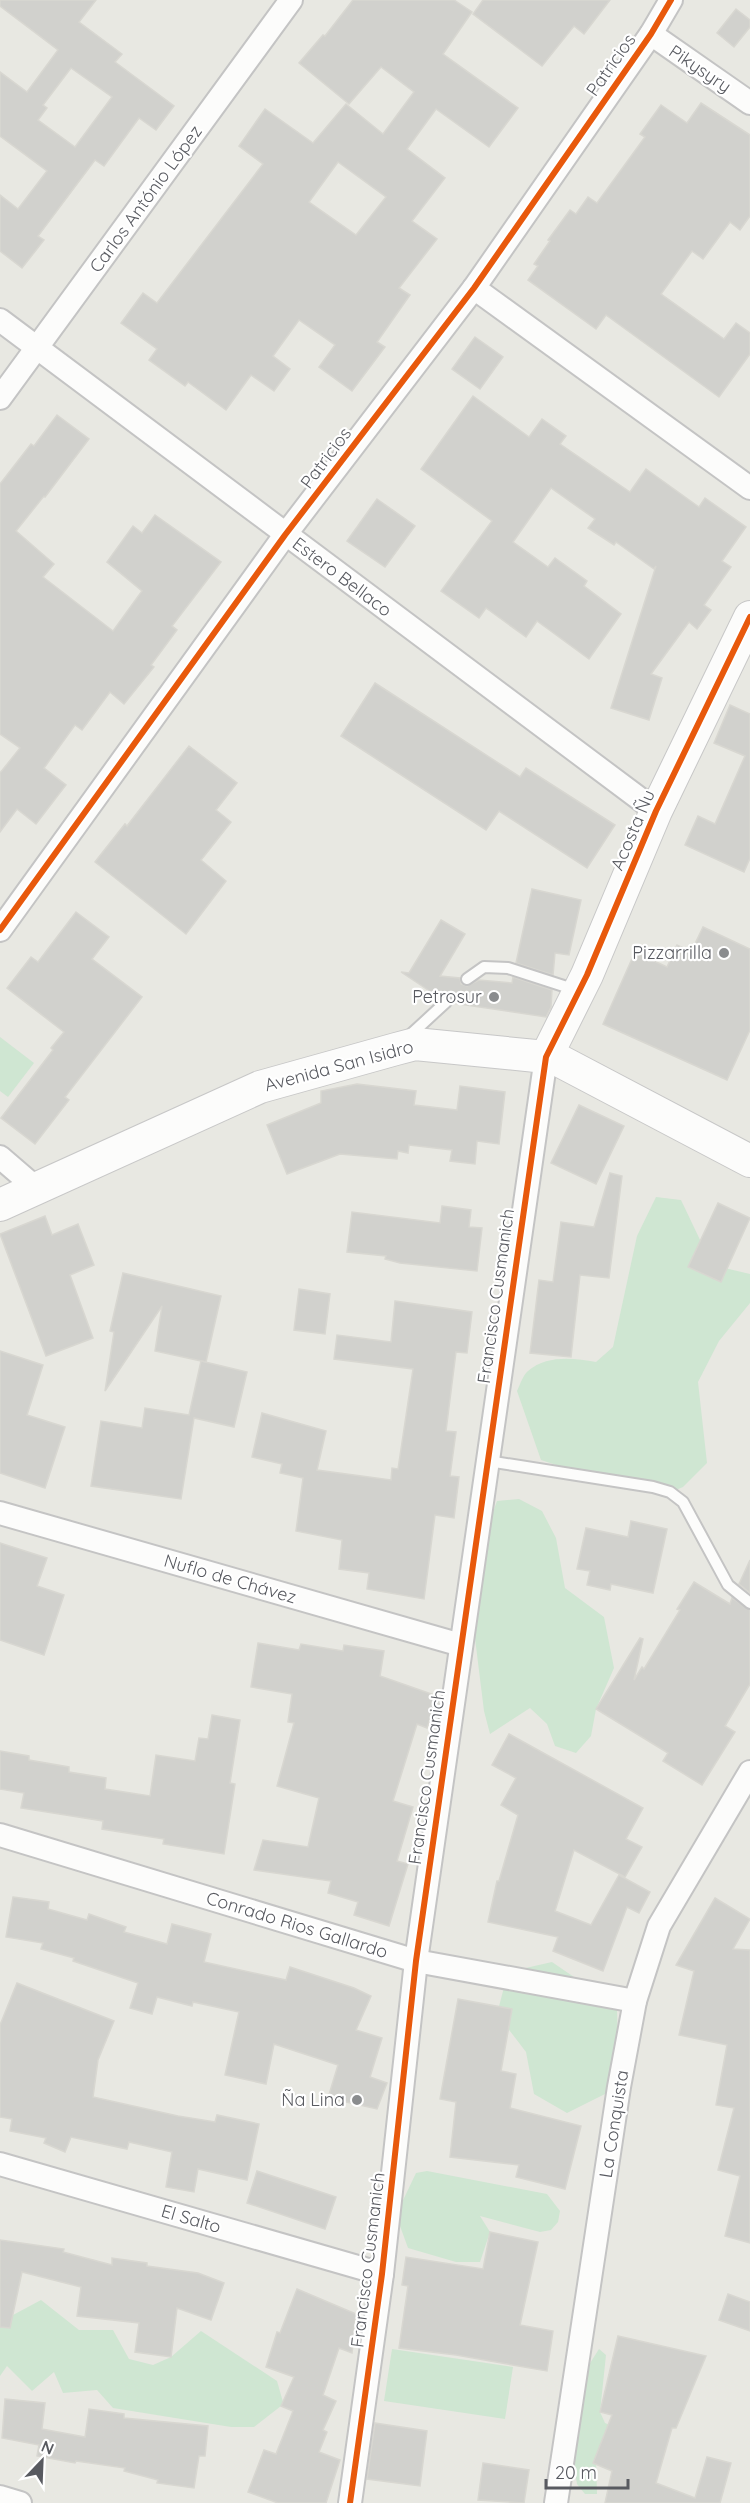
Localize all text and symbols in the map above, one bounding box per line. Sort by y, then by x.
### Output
street label: Patricios [581,29,640,100]
street label: Pikysyry [665,39,736,98]
street label: Carlos António López [84,120,207,277]
street label: Patricios [295,422,356,493]
street label: Estero Bellaco [288,532,397,621]
street label: Acosta Ñu [605,786,660,874]
place label: Pizzarrilla [632,941,712,964]
marker: Pizzarrilla [717,946,731,960]
place label: Petrosur [412,985,482,1008]
marker: Petrosur [487,990,501,1004]
street label: Avenida San Isidro [262,1035,416,1096]
street label: Francisco Cusmanich [472,1207,519,1385]
street label: Nuflo de Chávez [161,1549,299,1608]
street label: Francisco Cusmanich [403,1688,450,1866]
street label: Conrado Rios Gallardo [204,1886,391,1963]
street label: La Conquista [594,2068,633,2179]
place label: Ña Lina [281,2088,345,2111]
marker: Ña Lina [350,2093,364,2107]
street label: Francisco Cusmanich [345,2171,390,2349]
street label: El Salto [159,2199,224,2238]
north arrow [12,2431,72,2491]
text: N [39,2436,57,2459]
scale bar [546,2452,628,2490]
text: 20 m [555,2461,597,2484]

